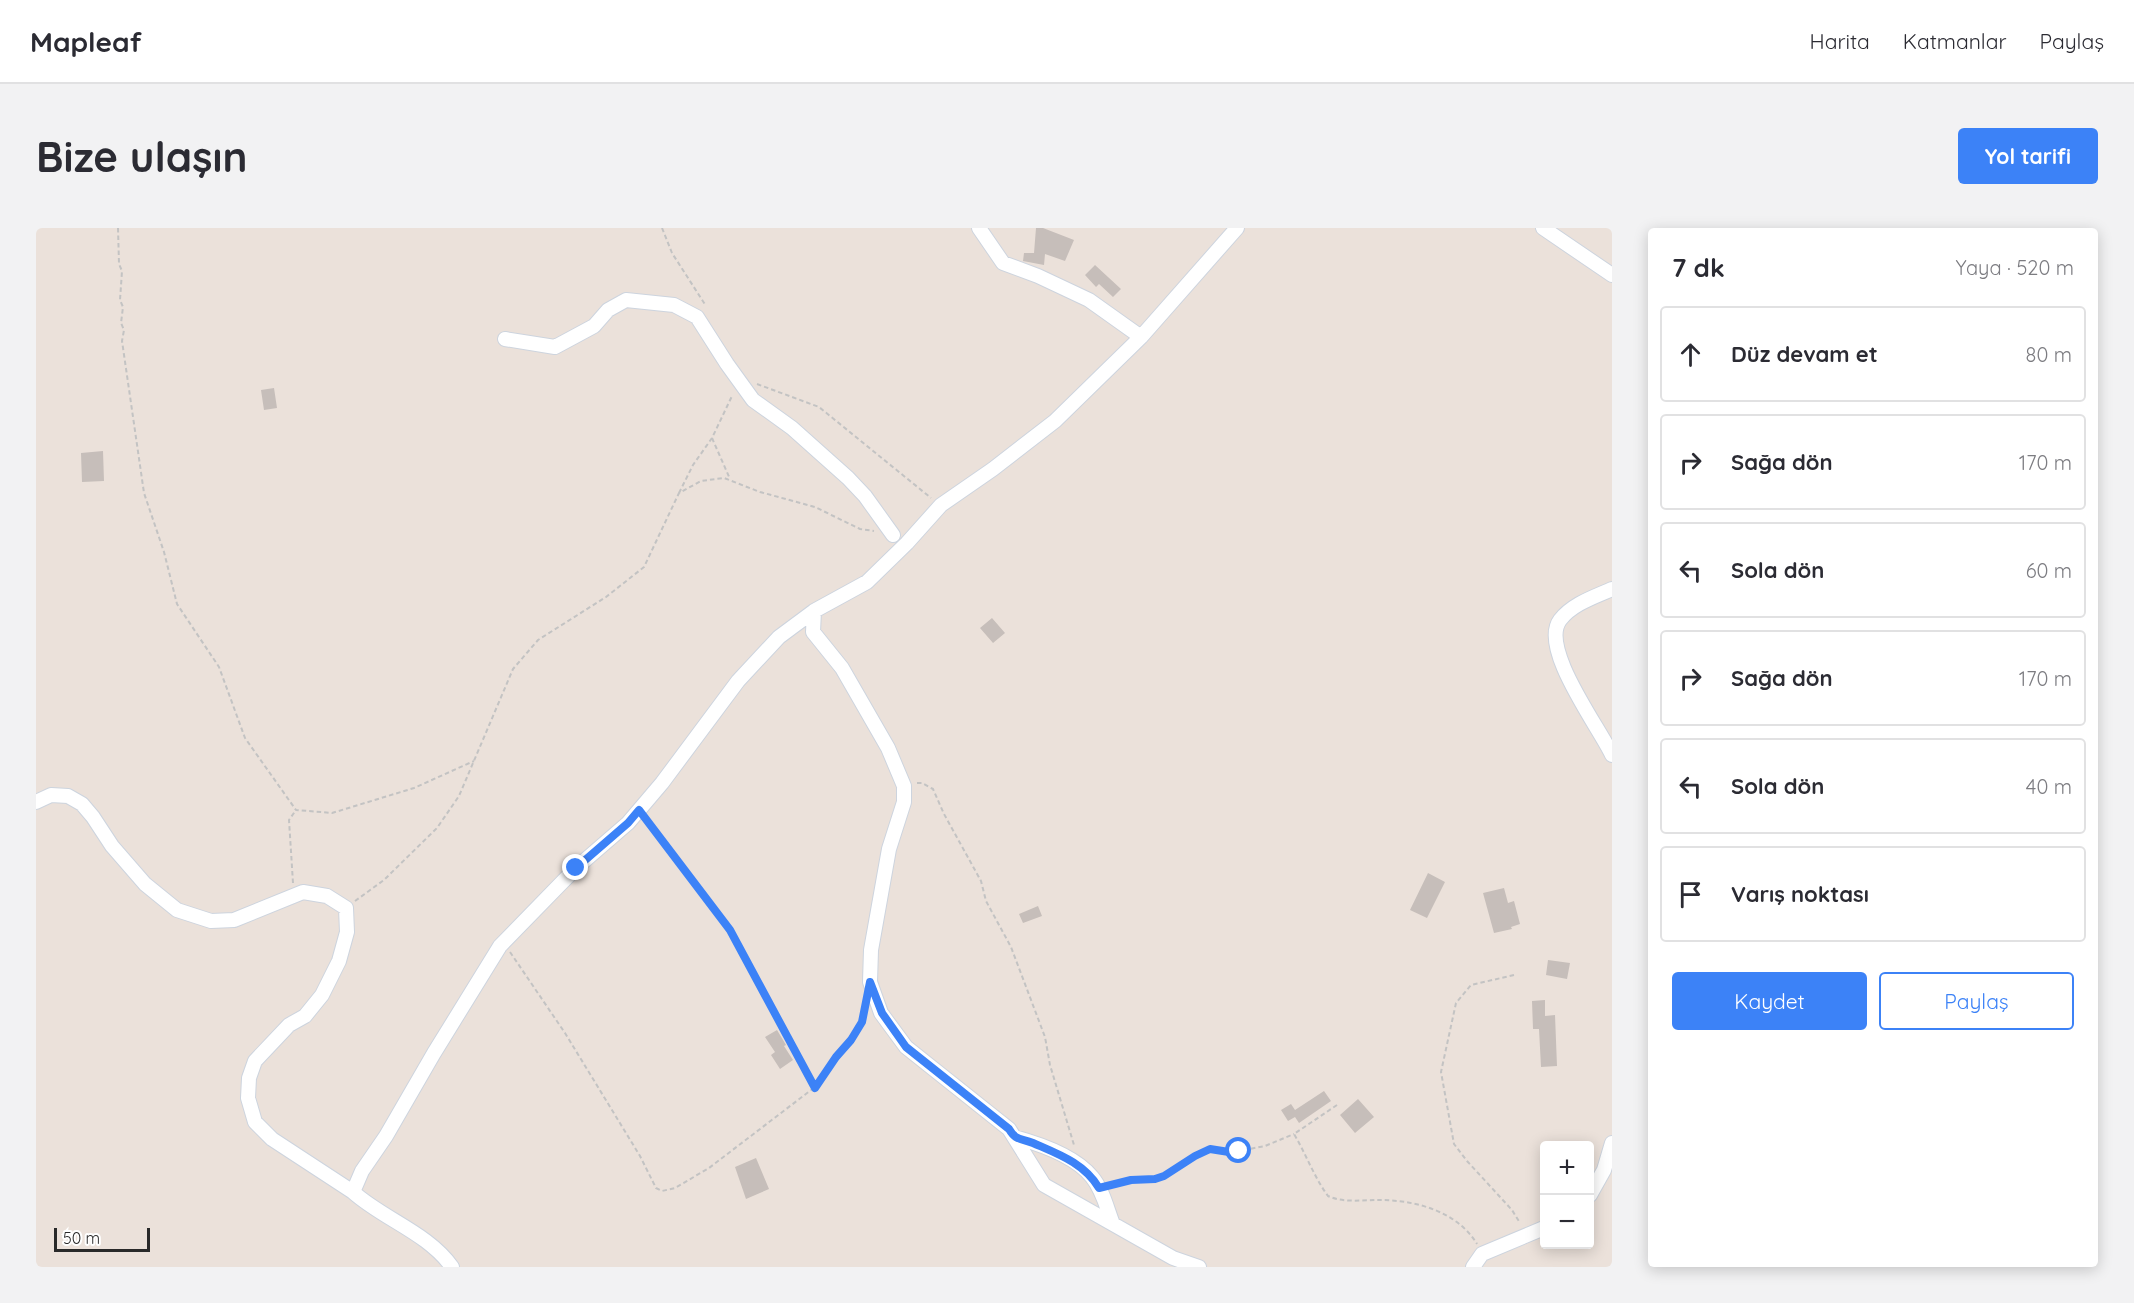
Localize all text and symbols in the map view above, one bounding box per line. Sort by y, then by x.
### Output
text: Mapleaf [30,24,142,59]
text: Harita [1810,28,1870,54]
text: Katmanlar [1903,28,2007,54]
text: Paylaş [2040,28,2104,54]
button: Yol tarifi [1958,128,2098,184]
text: Bize ulaşın [36,130,247,183]
text: 7 dk [1672,251,1725,284]
text: Yaya · 520 m [1955,255,2074,280]
icon: ahead [1674,338,1707,371]
text: Düz devam et [1731,340,1878,368]
text: 80 m [2026,342,2072,367]
icon: right [1674,446,1707,479]
text: Sağa dön [1731,448,1833,476]
text: 170 m [2019,450,2072,475]
icon: left [1674,554,1707,587]
text: Sola dön [1731,556,1824,584]
text: 60 m [2026,558,2072,583]
icon: right [1674,662,1707,695]
text: Sağa dön [1731,664,1833,692]
text: 170 m [2019,666,2072,691]
icon: left [1674,770,1707,803]
text: Sola dön [1731,772,1824,800]
text: 40 m [2026,774,2072,799]
route end [562,854,588,880]
icon: arrive [1674,878,1707,911]
text: Varış noktası [1731,880,1869,908]
button: Kaydet [1672,972,1867,1030]
button: Paylaş [1879,972,2074,1030]
route start [1225,1137,1251,1163]
map controls [1540,1141,1594,1249]
button: + [1540,1141,1594,1195]
button: − [1540,1195,1594,1249]
scale bar [54,1225,150,1252]
text: 50 m [63,1228,100,1248]

